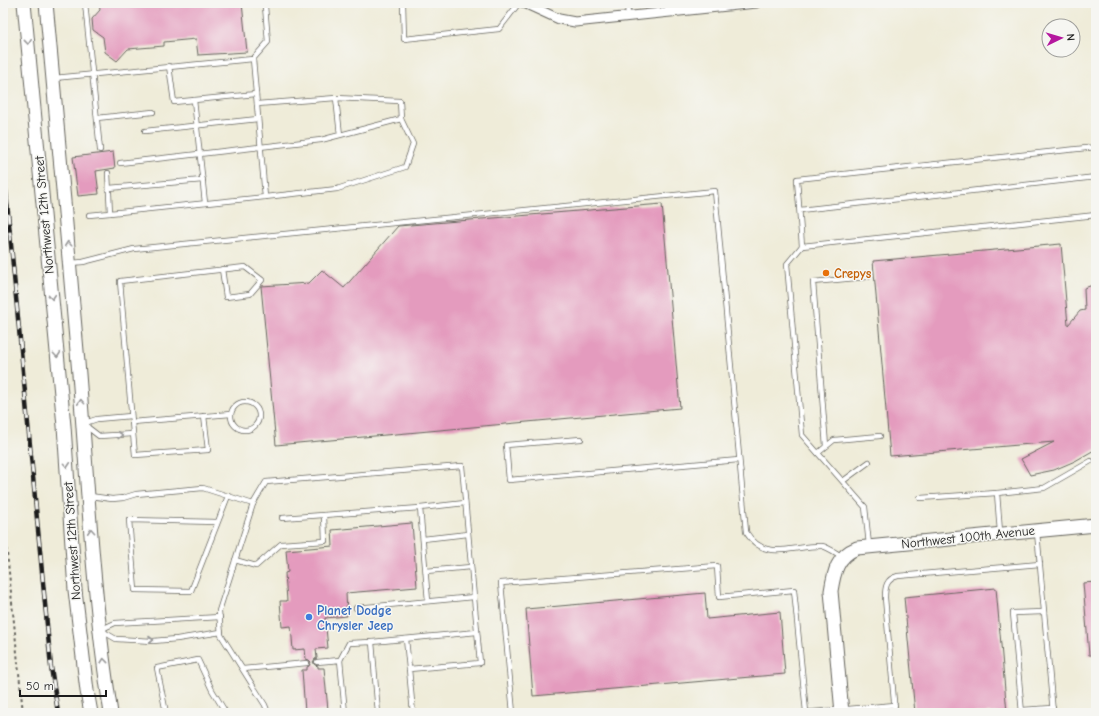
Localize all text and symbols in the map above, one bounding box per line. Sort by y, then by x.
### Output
north arrow [1041,18,1081,58]
text: N [1064,33,1077,41]
one-way arrow [23,39,32,45]
street label: Northwest 12th Street [31,154,57,275]
one-way arrow [63,241,72,247]
place label: Crepys [834,266,872,281]
marker: Crepys [821,268,831,278]
one-way arrow [47,294,56,300]
one-way arrow [53,352,62,358]
one-way arrow [77,399,86,405]
one-way arrow [117,431,123,439]
one-way arrow [62,462,71,468]
street label: Northwest 12th Street [60,480,84,601]
street label: Northwest 100th Avenue [900,522,1036,551]
one-way arrow [87,528,96,534]
place label: Planet Dodge Chrysler Jeep [317,603,394,633]
marker: Planet Dodge Chrysler Jeep [304,612,314,622]
one-way arrow [148,636,154,644]
one-way arrow [100,658,109,664]
scale bar [20,672,106,698]
text: 50 m [26,679,54,693]

